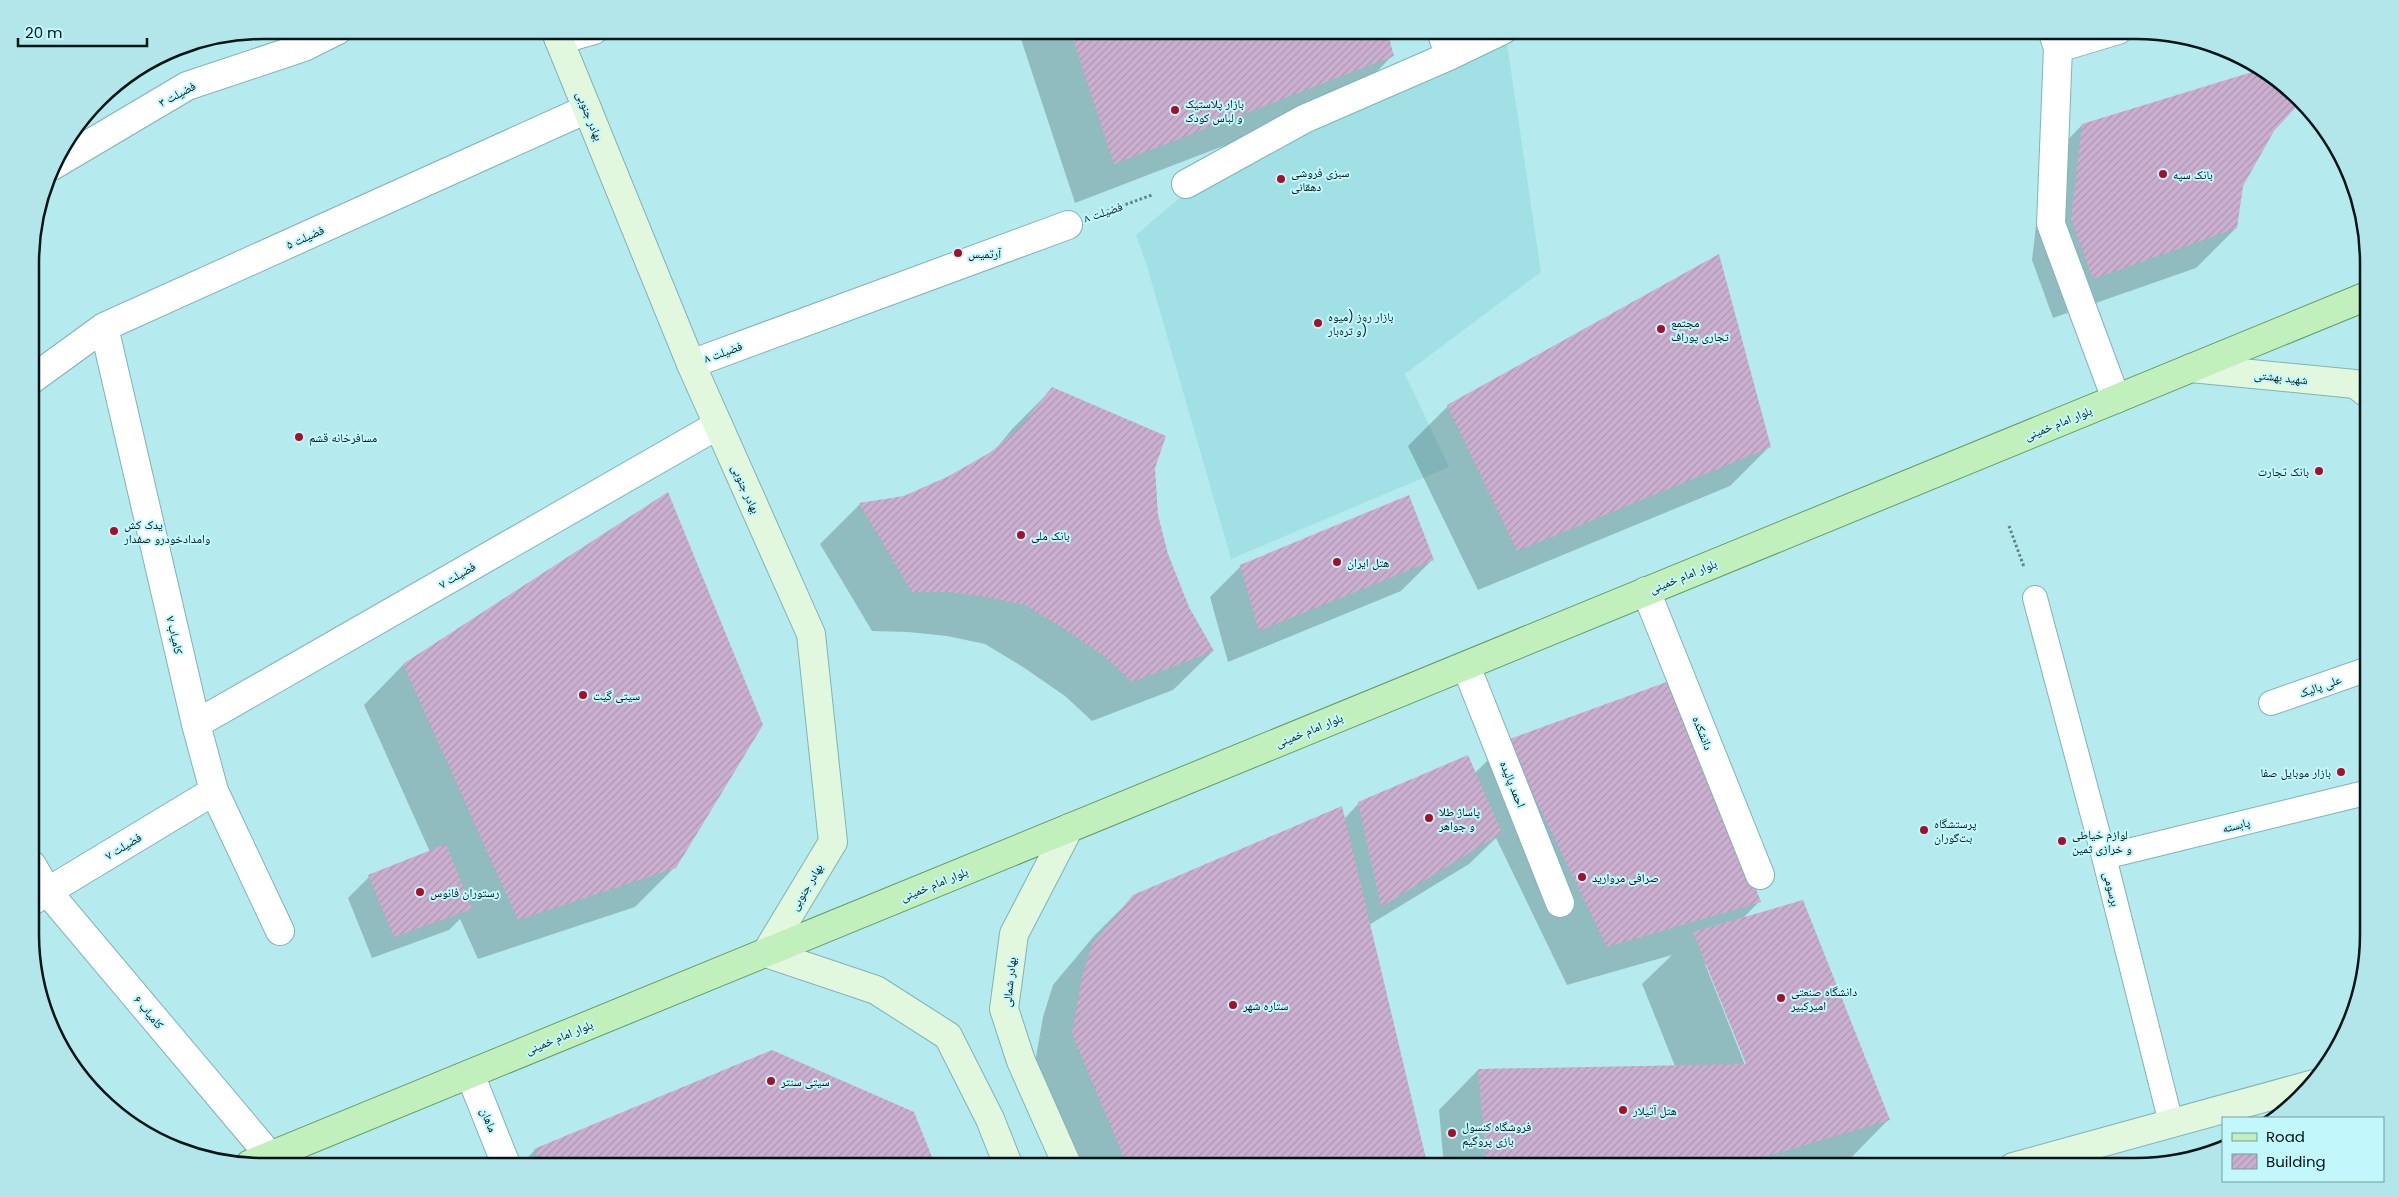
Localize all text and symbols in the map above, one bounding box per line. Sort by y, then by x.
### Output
scale bar [18,15,146,47]
text: 20 m [25,22,63,43]
street label: فضیلت ۳ [155,77,199,111]
street label: بهادر جنوبی [572,89,608,143]
place label: بازار پلاستیک و لباس کودک [1185,95,1244,126]
marker: بازار پلاستیک و لباس کودک [1169,104,1181,116]
place label: سبزی فروشی دهقانی [1291,164,1350,195]
place label: بانک سپه [2173,166,2213,183]
marker: بانک سپه [2157,168,2169,180]
marker: سبزی فروشی دهقانی [1275,173,1287,185]
street label: فضیلت ۸ [1081,197,1125,227]
street label: فضیلت ۵ [283,221,327,253]
place label: آرتمیس [968,245,1002,262]
marker: آرتمیس [952,247,964,259]
place label: بازار روز (میوه و تره‌بار) [1327,308,1394,339]
place label: مجتمع تجاری پوراف [1671,314,1729,345]
marker: بازار روز (میوه و تره‌بار) [1312,317,1324,329]
marker: مجتمع تجاری پوراف [1655,323,1667,335]
street label: فضیلت ۸ [701,337,745,367]
street label: شهید بهشتی [2253,366,2309,388]
street label: بلوار امام خمینی [2022,402,2094,444]
place label: مسافرخانه قشم [309,429,377,446]
marker: مسافرخانه قشم [293,431,305,443]
street label: بهادر جنوبی [728,462,764,516]
place label: بانک تجارت [2258,463,2309,480]
marker: بانک تجارت [2313,465,2325,477]
place label: یدک کش وامدادخودرو صفدار [123,516,210,547]
marker: یدک کش وامدادخودرو صفدار [108,525,120,537]
place label: بانک ملی [1031,527,1070,544]
marker: بانک ملی [1015,529,1027,541]
place label: هتل ایران [1347,554,1389,571]
street label: بلوار امام خمینی [1647,555,1719,597]
marker: هتل ایران [1331,556,1343,568]
street label: فضیلت ۷ [435,558,479,592]
street label: کامیاب ۷ [162,614,188,656]
street label: علی پالیک [2297,671,2343,701]
place label: سیتی گیت [593,687,640,704]
marker: سیتی گیت [577,689,589,701]
street label: بلوار امام خمینی [1273,709,1345,751]
street label: دانشکده [1689,714,1717,753]
street label: احمد پالیده [1496,758,1530,810]
place label: بازار موبایل صفا [2260,764,2331,781]
marker: بازار موبایل صفا [2335,766,2347,778]
place label: پاساژ طلا و جواهر [1438,803,1481,834]
marker: پاساژ طلا و جواهر [1423,812,1435,824]
street label: پابسته [2220,813,2252,837]
place label: پرستشگاه بت‌گوران [1934,815,1977,846]
marker: پرستشگاه بت‌گوران [1918,824,1930,836]
place label: لوازم خیاطی و خرازی ثمین [2072,826,2132,857]
street label: فضیلت ۷ [101,828,145,864]
marker: لوازم خیاطی و خرازی ثمین [2056,835,2068,847]
street label: بهادر جنوبی [785,860,827,914]
street label: بلوار امام خمینی [898,863,970,905]
place label: صرافی مروارید [1592,869,1659,886]
street label: برسومی [2099,870,2125,908]
marker: صرافی مروارید [1576,871,1588,883]
place label: رستوران فانوس [430,884,500,901]
marker: رستوران فانوس [414,886,426,898]
street label: بهادر شمالی [998,956,1020,1008]
place label: دانشگاه صنعتی امیرکبیر [1790,983,1857,1014]
street label: کامیاب ۶ [130,992,168,1032]
marker: دانشگاه صنعتی امیرکبیر [1775,992,1787,1004]
place label: ستاره شهر [1242,997,1288,1014]
marker: ستاره شهر [1227,999,1239,1011]
street label: بلوار امام خمینی [523,1016,595,1058]
place label: سیتی سنتر [780,1073,830,1090]
marker: سیتی سنتر [765,1075,777,1087]
place label: هتل آتیلار [1632,1102,1677,1119]
marker: هتل آتیلار [1617,1104,1629,1116]
street label: ماهان [476,1105,502,1135]
legend [2222,1117,2384,1182]
place label: فروشگاه کنسول بازی پروگیم [1462,1118,1531,1149]
text: Road [2266,1126,2305,1147]
marker: فروشگاه کنسول بازی پروگیم [1446,1127,1458,1139]
text: Building [2266,1151,2326,1172]

